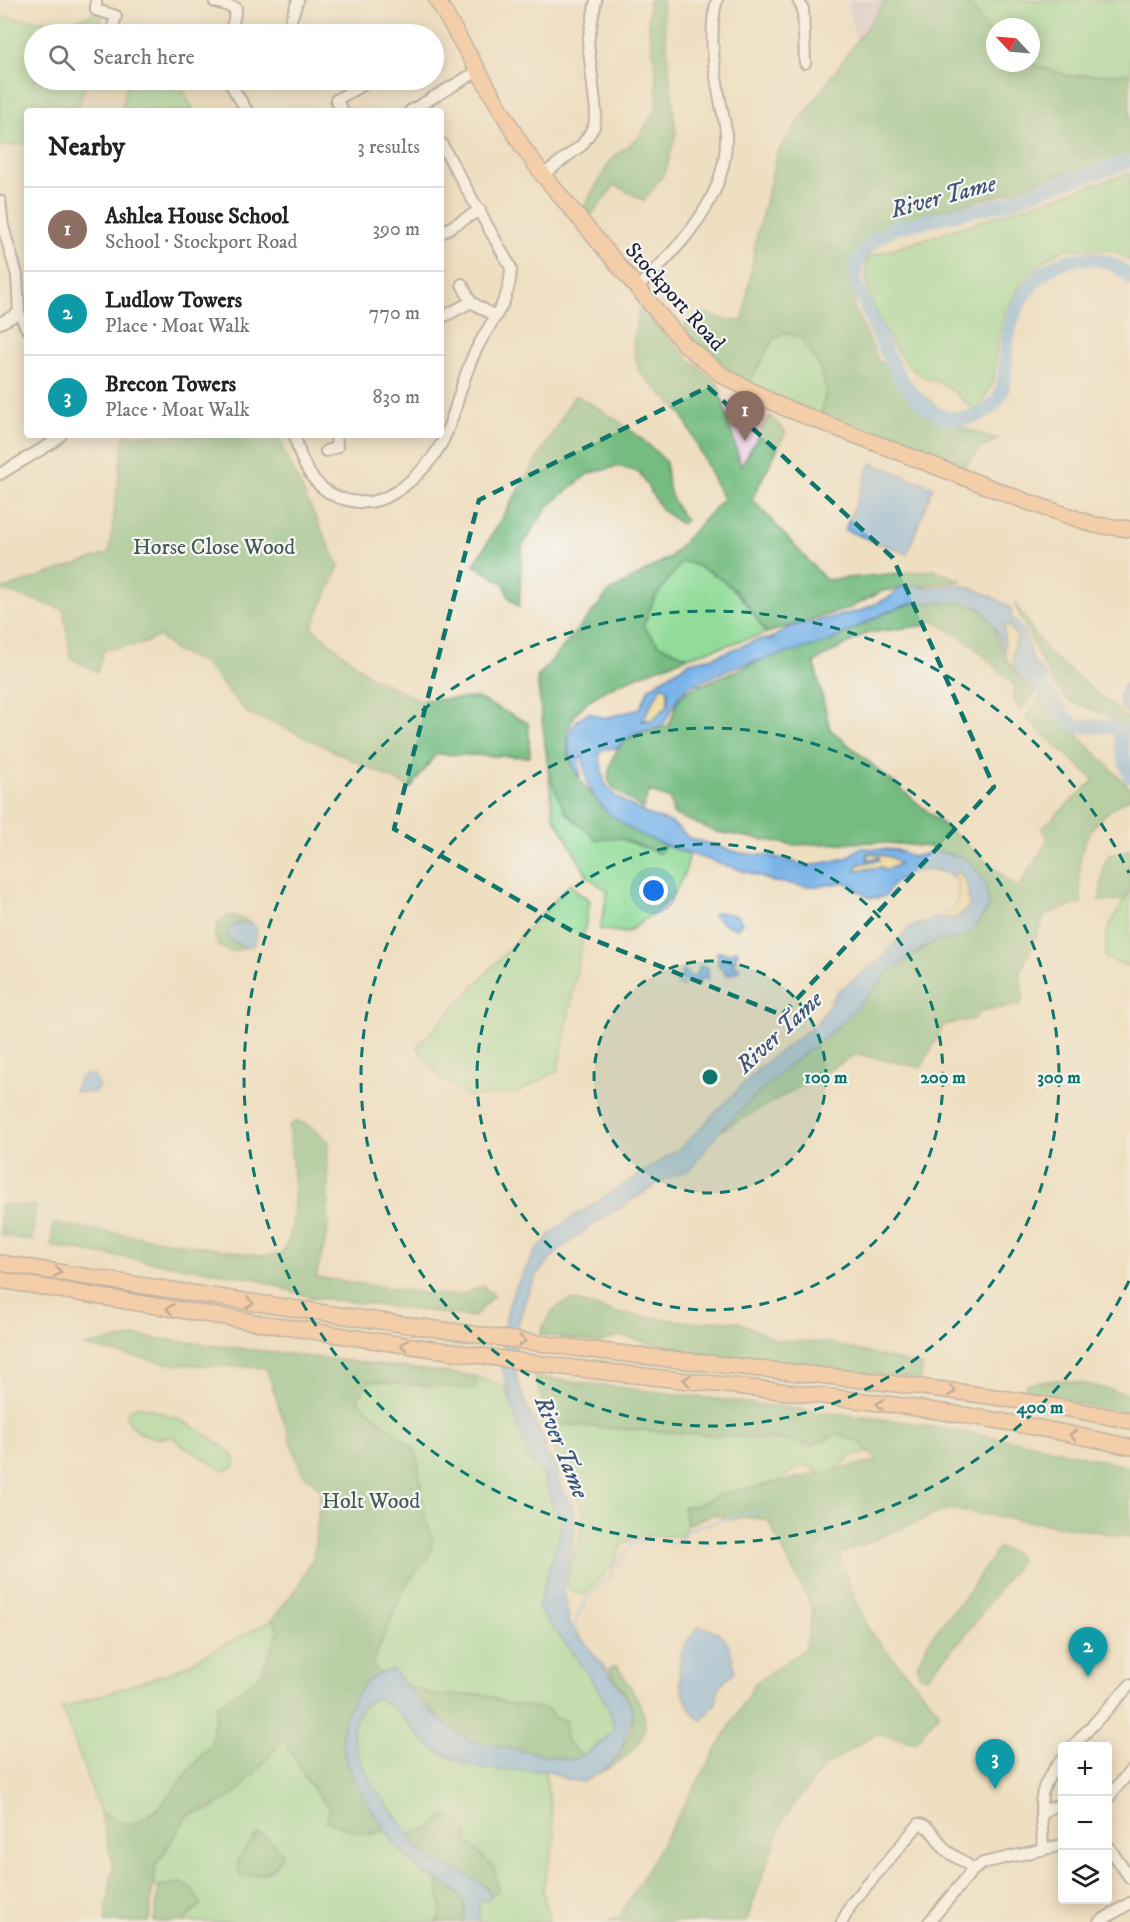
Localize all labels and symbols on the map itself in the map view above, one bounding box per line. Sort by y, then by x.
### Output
north arrow [986,18,1040,72]
water label: River Tame [886,168,1000,226]
street label: Stockport Road [619,237,731,357]
pin: 1 [726,392,764,441]
park label: Horse Close Wood [133,534,295,561]
your location [639,876,668,905]
water label: River Tame [729,984,830,1081]
centre of rings [700,1067,720,1087]
text: 100 m [804,1067,848,1089]
text: 200 m [920,1067,966,1089]
text: 300 m [1037,1067,1081,1089]
one-way arrow [52,1265,62,1278]
one-way arrow [246,1296,255,1308]
one-way arrow [165,1303,175,1315]
one-way arrow [517,1334,526,1346]
one-way arrow [400,1340,409,1352]
one-way arrow [682,1374,691,1387]
one-way arrow [947,1384,957,1397]
water label: River Tame [527,1391,595,1504]
text: 400 m [1015,1397,1064,1419]
one-way arrow [876,1398,885,1411]
one-way arrow [1068,1429,1078,1442]
park label: Holt Wood [322,1488,420,1515]
pin: 2 [1068,1628,1108,1677]
pin: 3 [976,1740,1014,1789]

